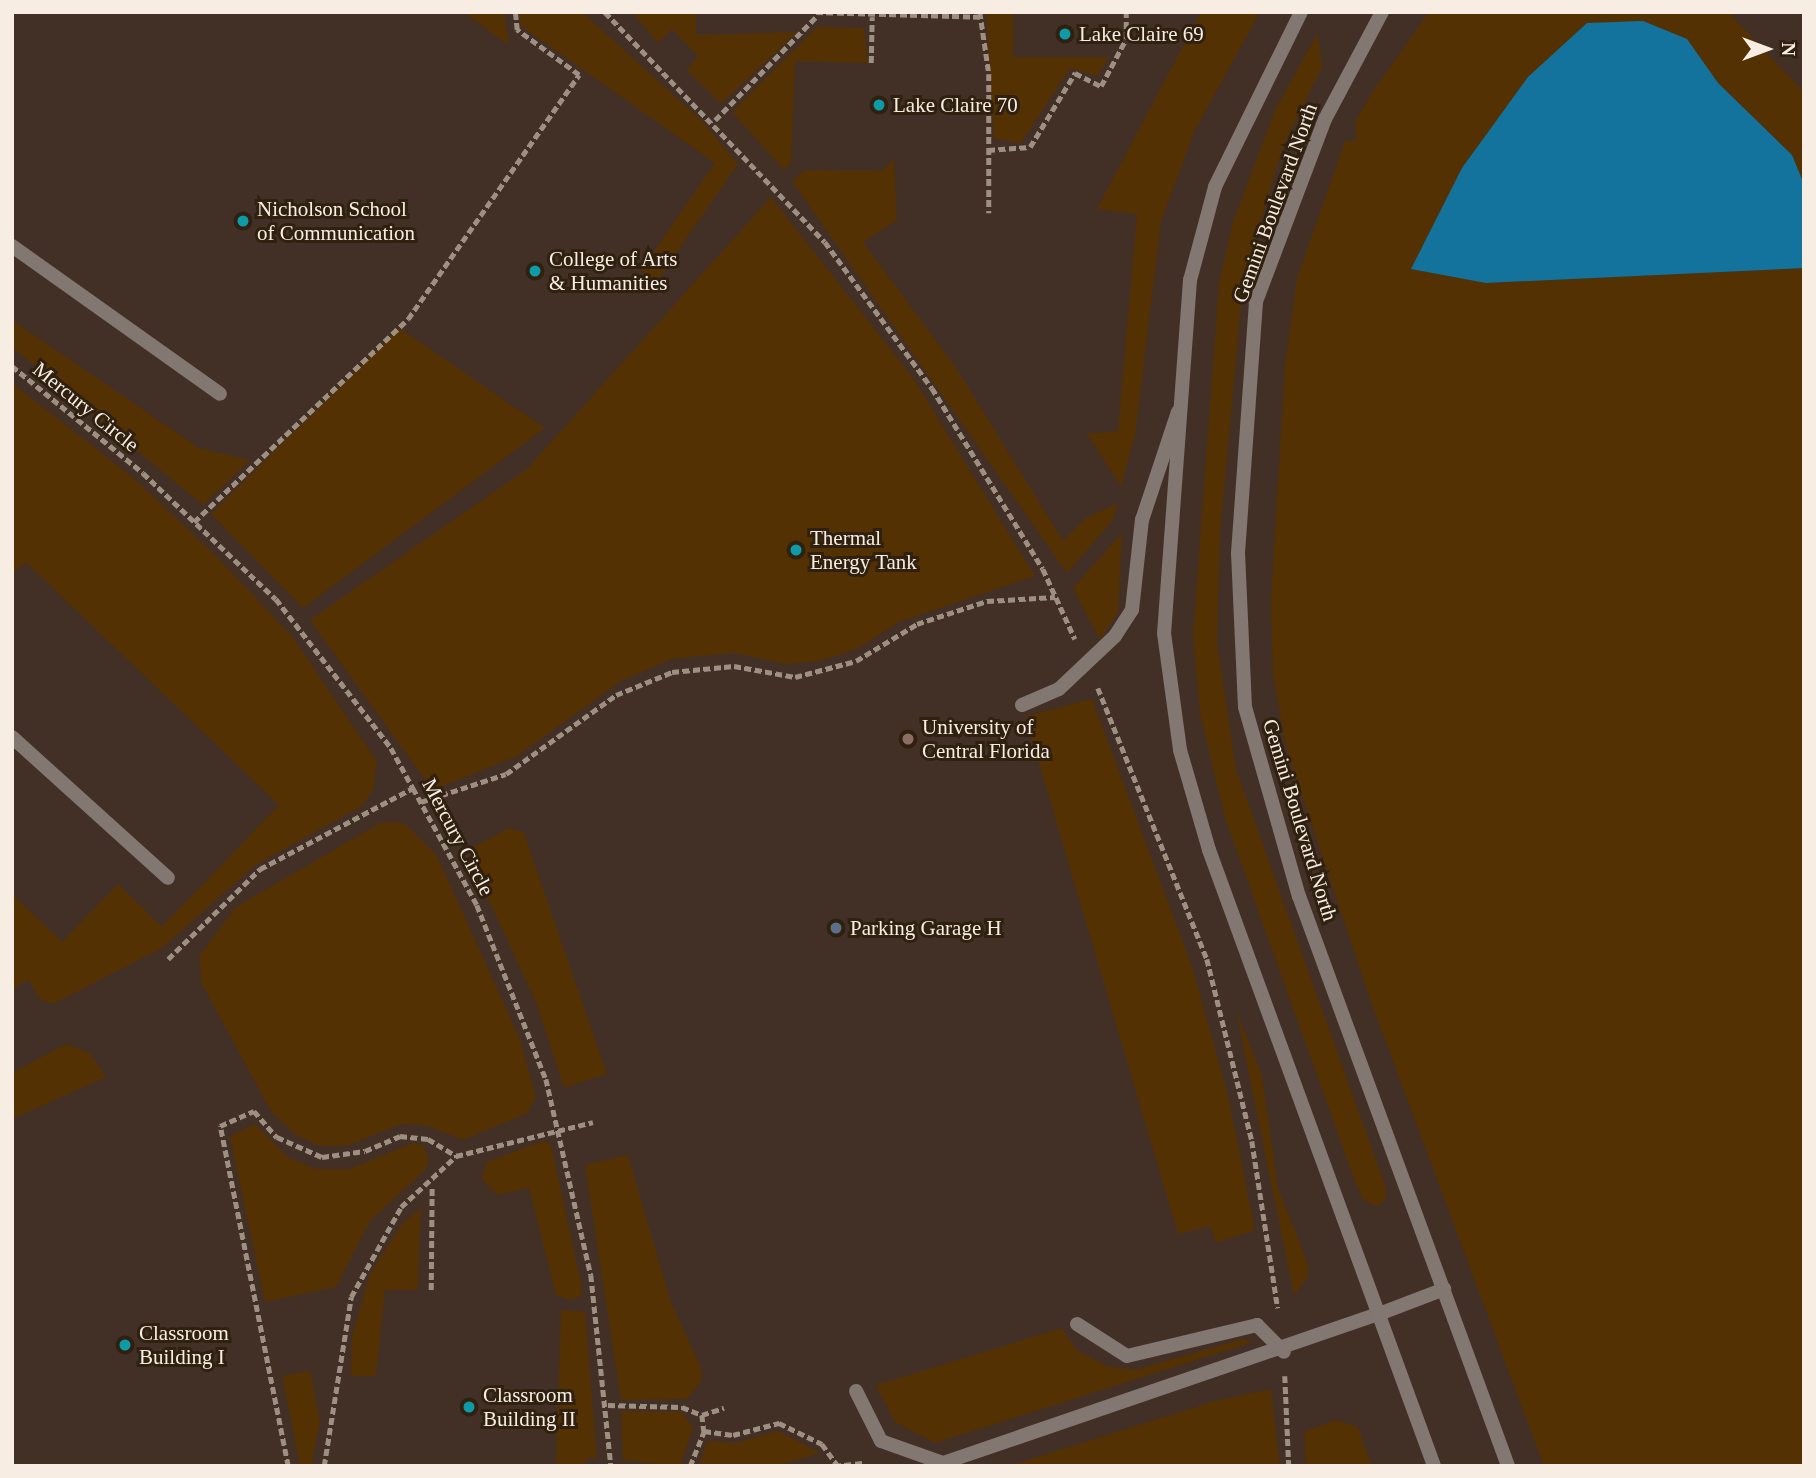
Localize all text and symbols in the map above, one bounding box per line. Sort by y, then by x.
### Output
north arrow [1732,14,1802,84]
place label: Lake Claire 69 [1079,21,1204,47]
marker: Lake Claire 69 [1057,26,1073,42]
text: N [1778,42,1799,56]
place label: Lake Claire 70 [893,92,1018,118]
marker: Lake Claire 70 [871,97,887,113]
street label: Gemini Boulevard North [1227,100,1323,306]
place label: Nicholson School of Communication [257,196,415,246]
marker: Nicholson School of Communication [235,213,251,229]
place label: College of Arts & Humanities [549,246,678,296]
marker: College of Arts & Humanities [527,263,543,279]
street label: Mercury Circle [28,357,144,457]
place label: Thermal Energy Tank [810,525,917,575]
marker: Thermal Energy Tank [788,542,804,558]
place label: University of Central Florida [922,714,1050,764]
street label: Gemini Boulevard North [1257,716,1343,924]
marker: University of Central Florida [900,731,916,747]
street label: Mercury Circle [417,774,499,900]
place label: Parking Garage H [850,915,1002,941]
marker: Parking Garage H [828,920,844,936]
place label: Classroom Building I [139,1320,229,1370]
marker: Classroom Building I [117,1337,133,1353]
place label: Classroom Building II [483,1382,576,1432]
marker: Classroom Building II [461,1399,477,1415]

